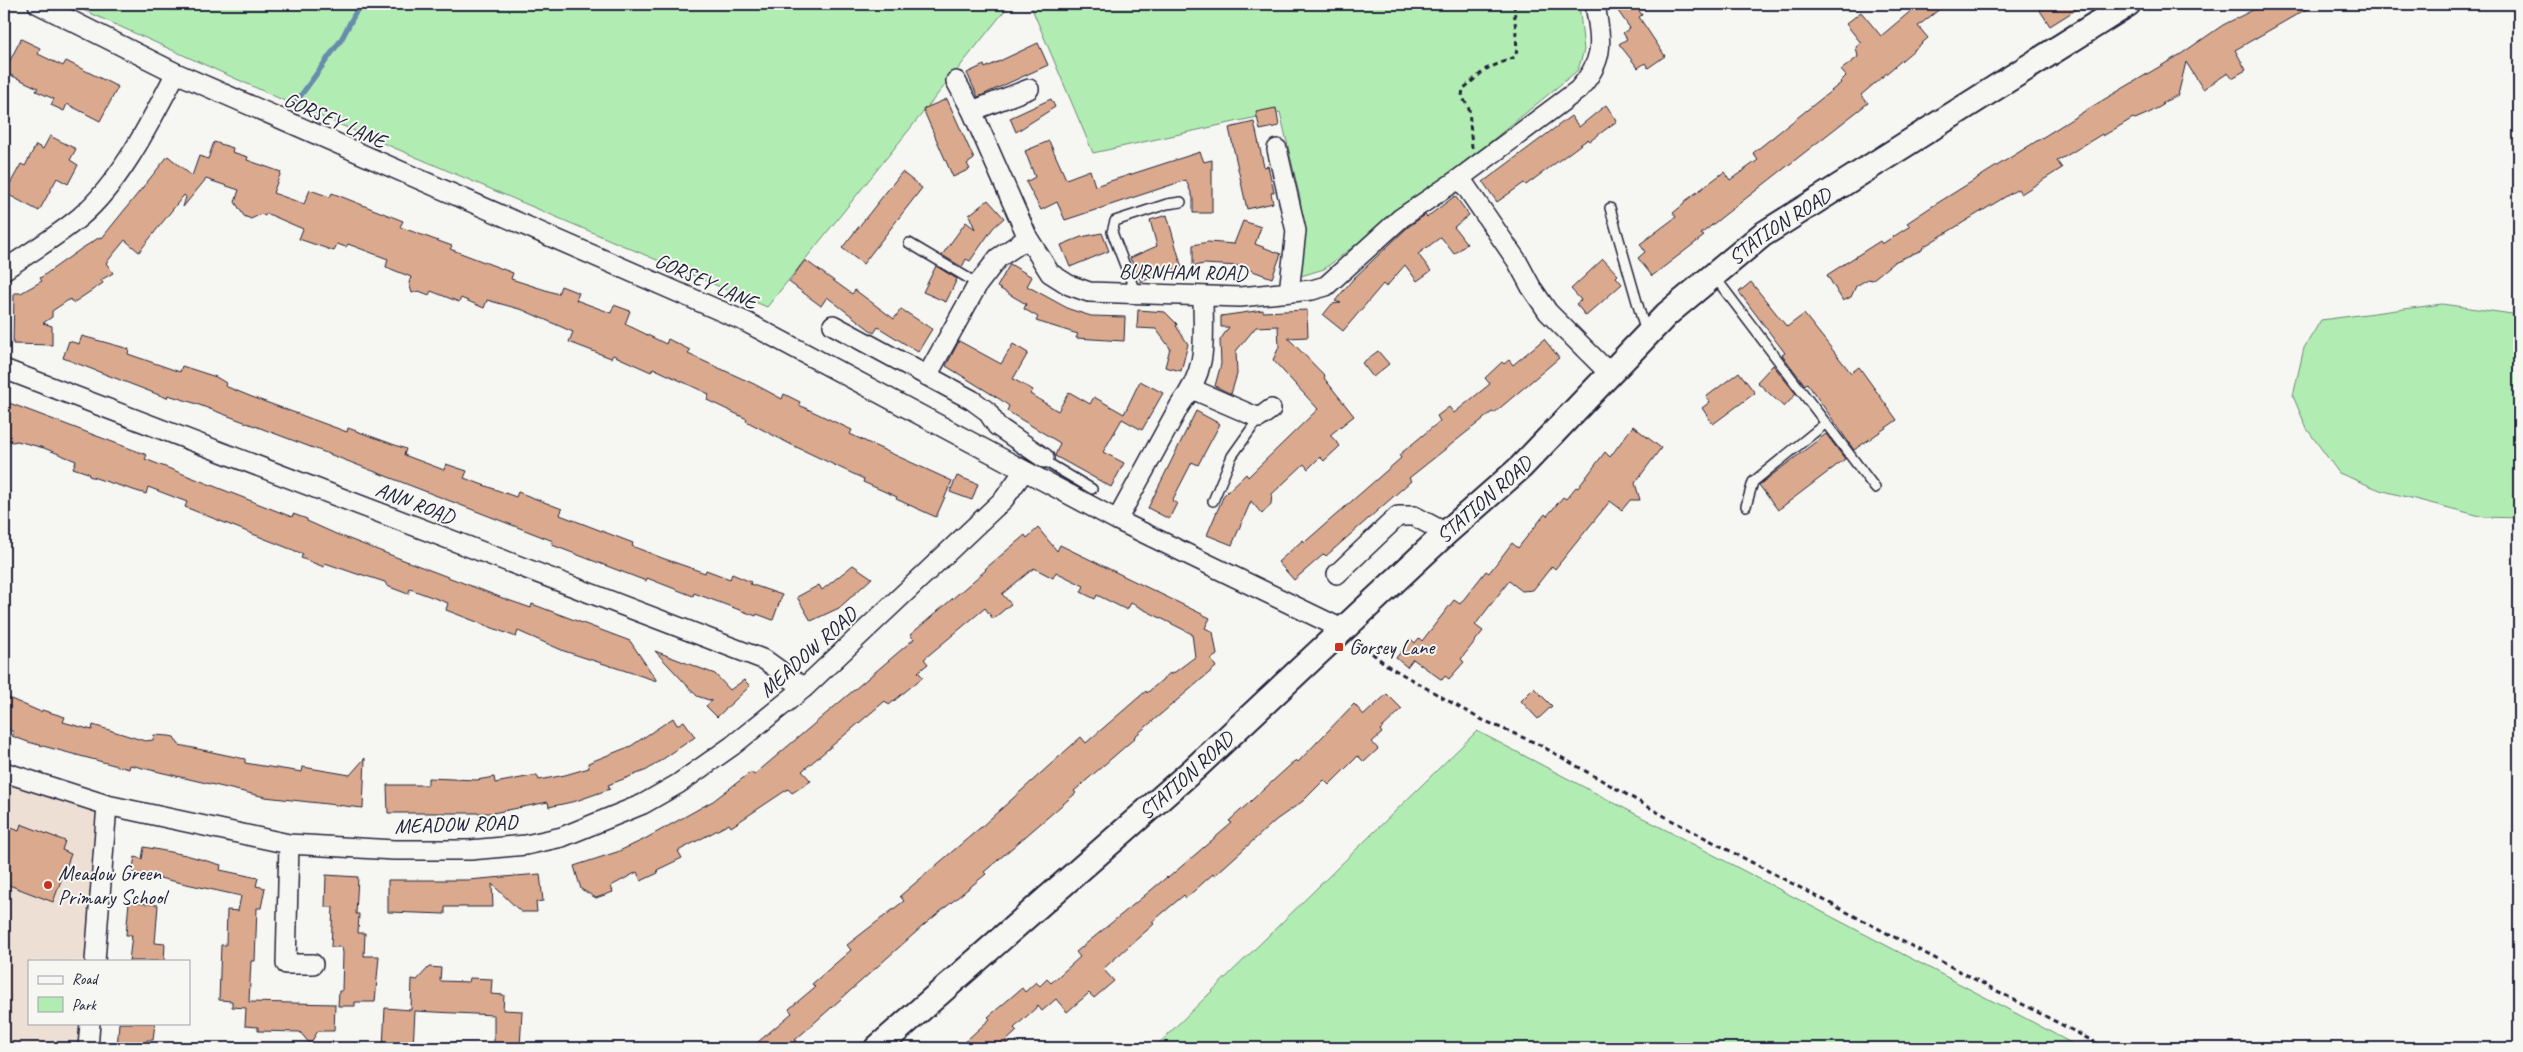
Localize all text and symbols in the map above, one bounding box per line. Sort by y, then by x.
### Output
street label: GORSEY LANE [280,86,393,155]
street label: STATION ROAD [1723,181,1837,271]
street label: GORSEY LANE [651,247,764,316]
street label: BURNHAM ROAD [1119,258,1249,286]
street label: STATION ROAD [1430,449,1539,549]
street label: ANN ROAD [372,476,460,531]
street label: MEADOW ROAD [754,600,864,703]
place label: Gorsey Lane [1349,634,1436,660]
marker: Gorsey Lane [1333,641,1345,653]
street label: STATION ROAD [1133,725,1240,825]
street label: MEADOW ROAD [394,809,520,839]
place label: Meadow Green Primary School [58,860,169,910]
marker: Meadow Green Primary School [42,879,54,891]
legend [28,960,190,1024]
text: Road [72,970,99,989]
text: Park [72,996,97,1015]

